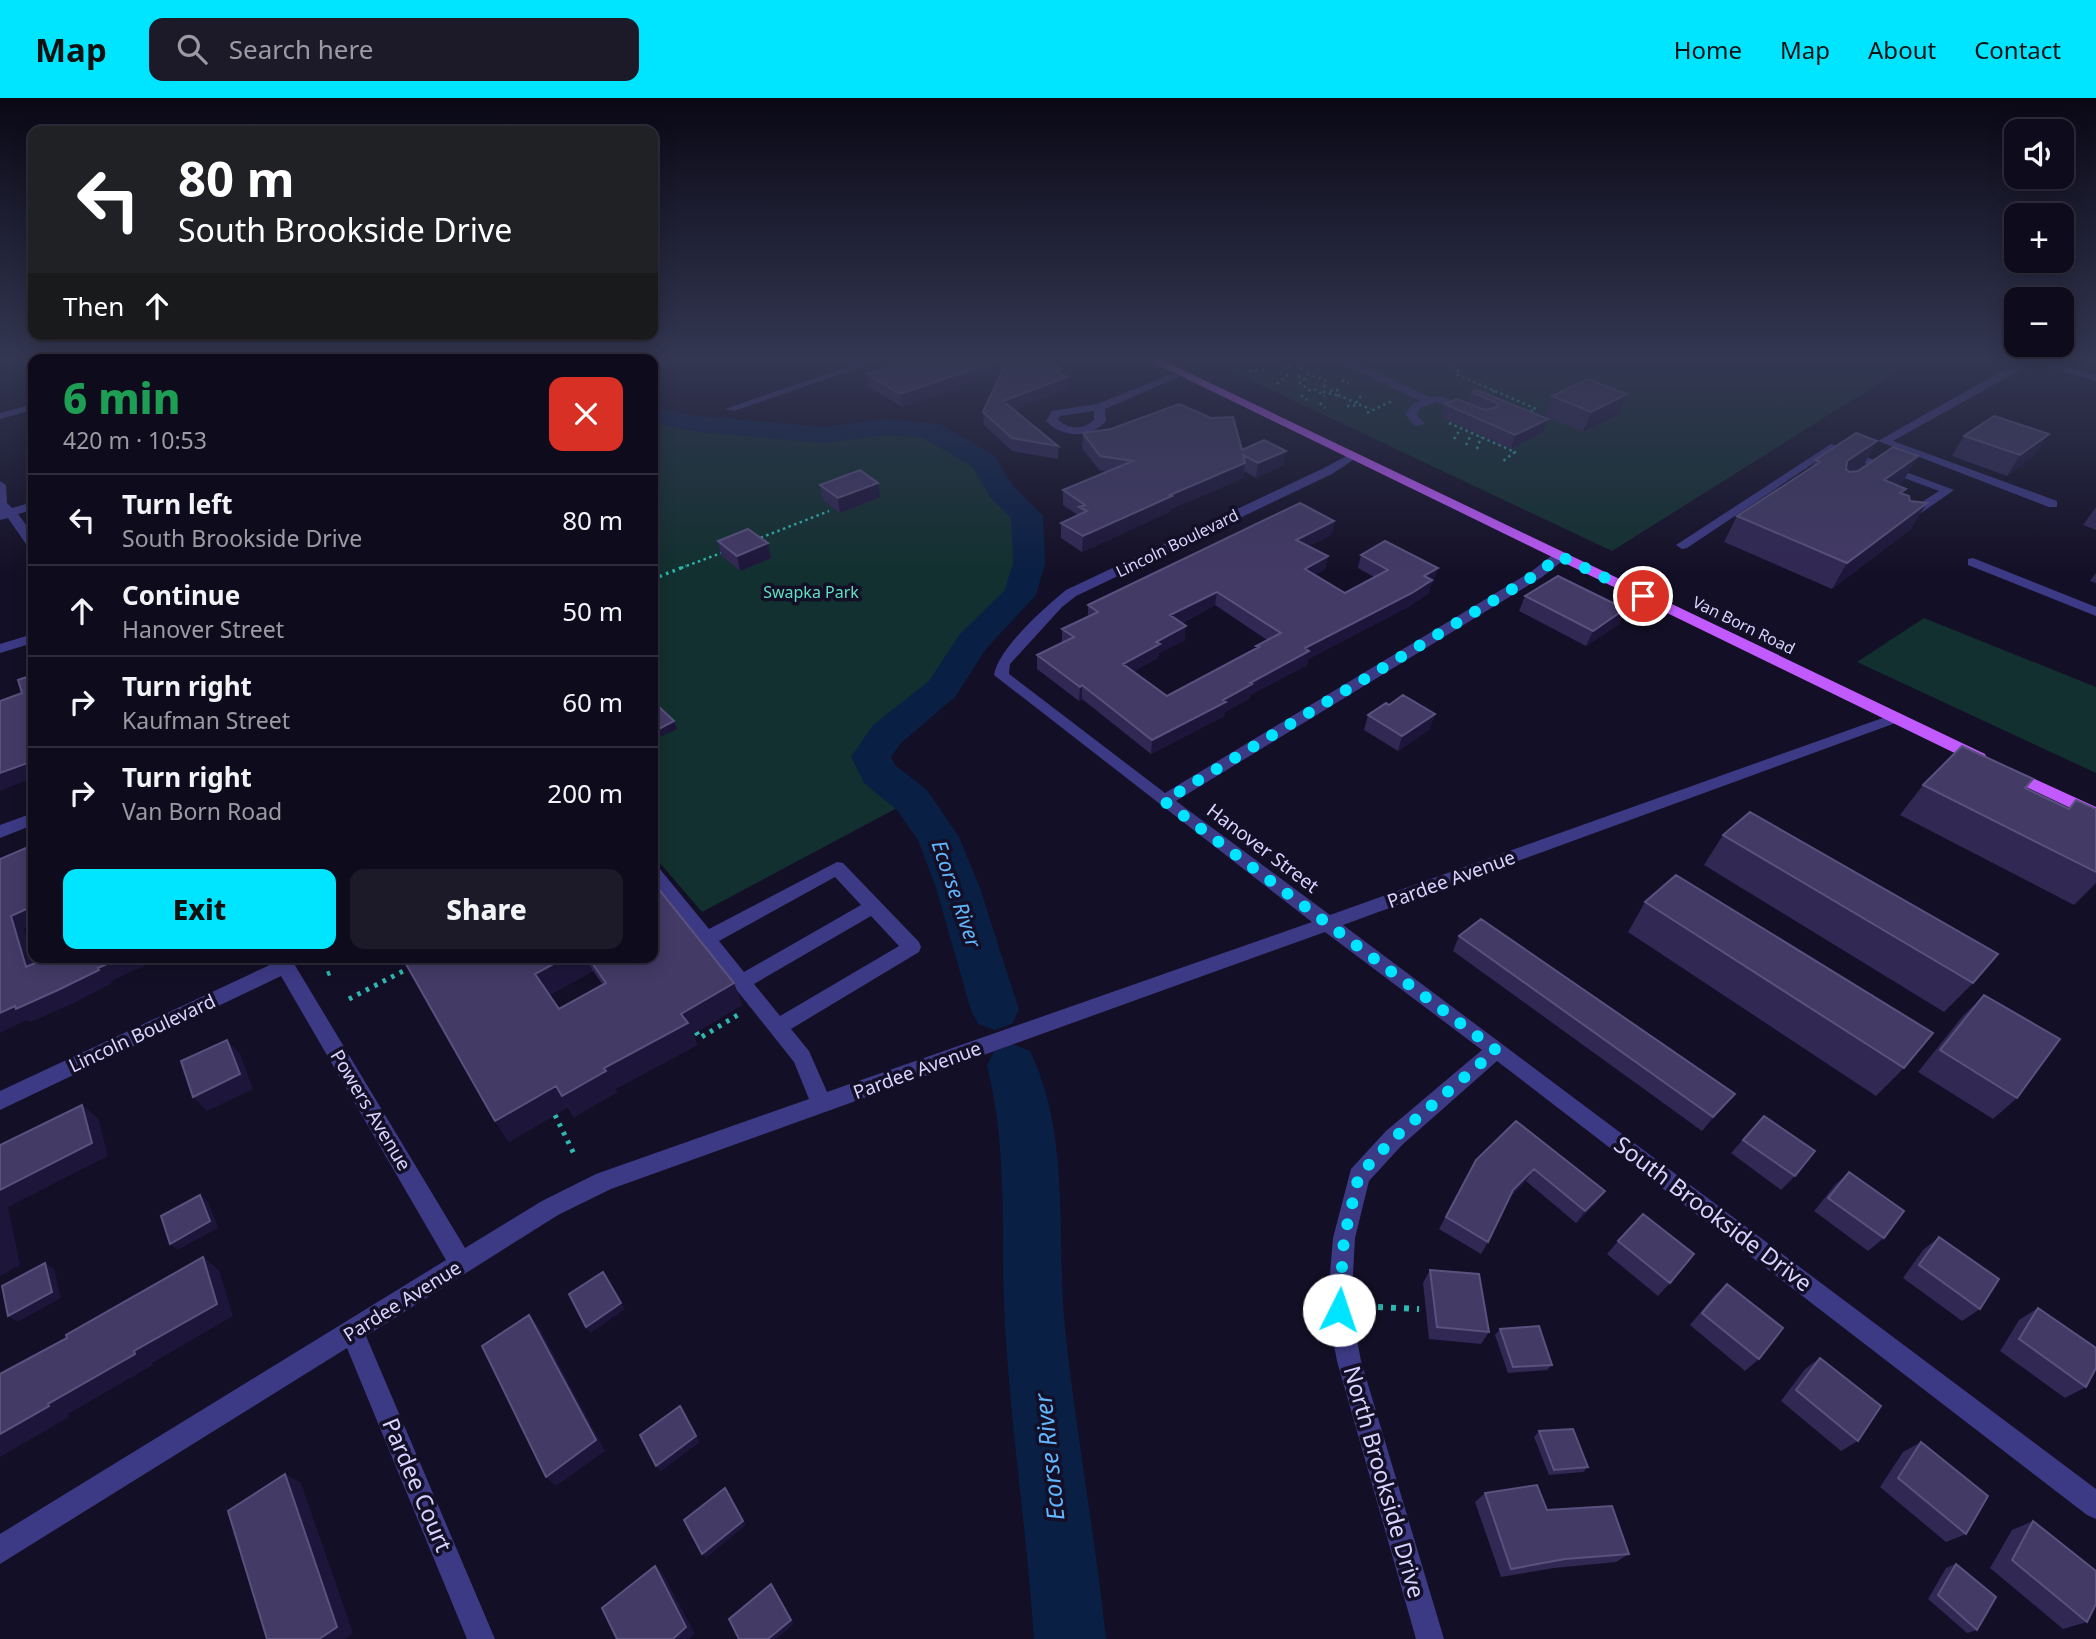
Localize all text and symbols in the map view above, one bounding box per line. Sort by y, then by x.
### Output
search box [149,18,639,81]
text: Map [35,27,107,72]
icon: search [173,30,211,68]
text: Search here [229,31,373,67]
text: Home [1674,33,1742,66]
text: Map [1780,33,1830,66]
text: About [1868,33,1936,66]
text: Contact [1974,33,2061,66]
map controls [2004,119,2074,357]
button: sound [2004,119,2074,189]
text: 80 m [178,145,295,211]
icon: left [63,154,154,245]
button: + [2004,203,2074,273]
text: South Brookside Drive [178,208,512,251]
icon: ahead [138,287,176,325]
button: − [2004,287,2074,357]
text: Then [63,288,124,324]
text: 6 min [63,369,180,426]
button: close [549,377,623,451]
text: 420 m · 10:53 [63,424,207,456]
text: Turn left [122,486,233,522]
icon: left [63,501,101,539]
text: 80 m [562,502,623,538]
street label: Lincoln Boulevard [1112,504,1242,582]
text: South Brookside Drive [122,522,362,554]
pin [1613,566,1673,626]
text: Continue [122,577,240,613]
icon: arrive [1624,577,1662,615]
park label: Swapka Park [763,581,859,603]
street label: Van Born Road [1689,591,1799,659]
icon: ahead [63,592,101,630]
text: 50 m [562,593,623,629]
text: Hanover Street [122,613,284,645]
text: Turn right [122,668,252,704]
icon: right [63,683,101,721]
text: 60 m [562,684,623,720]
text: Kaufman Street [122,704,290,736]
text: Turn right [122,759,252,795]
icon: right [63,774,101,812]
text: 200 m [547,775,623,811]
text: Van Born Road [122,795,282,827]
street label: Hanover Street [1202,797,1324,899]
water label: Ecorse River [926,836,989,953]
street label: Pardee Avenue [1383,844,1519,914]
button: Exit [63,869,336,949]
button: Share [350,869,623,949]
street label: Lincoln Boulevard [64,988,220,1078]
street label: Pardee Avenue [849,1035,985,1105]
street label: Powers Avenue [325,1045,417,1175]
street label: South Brookside Drive [1608,1128,1819,1298]
street label: Pardee Avenue [338,1254,466,1348]
position arrow [1302,1273,1376,1347]
street label: North Brookside Drive [1336,1362,1433,1602]
water label: Ecorse River [1025,1391,1072,1522]
street label: Pardee Court [375,1413,460,1556]

